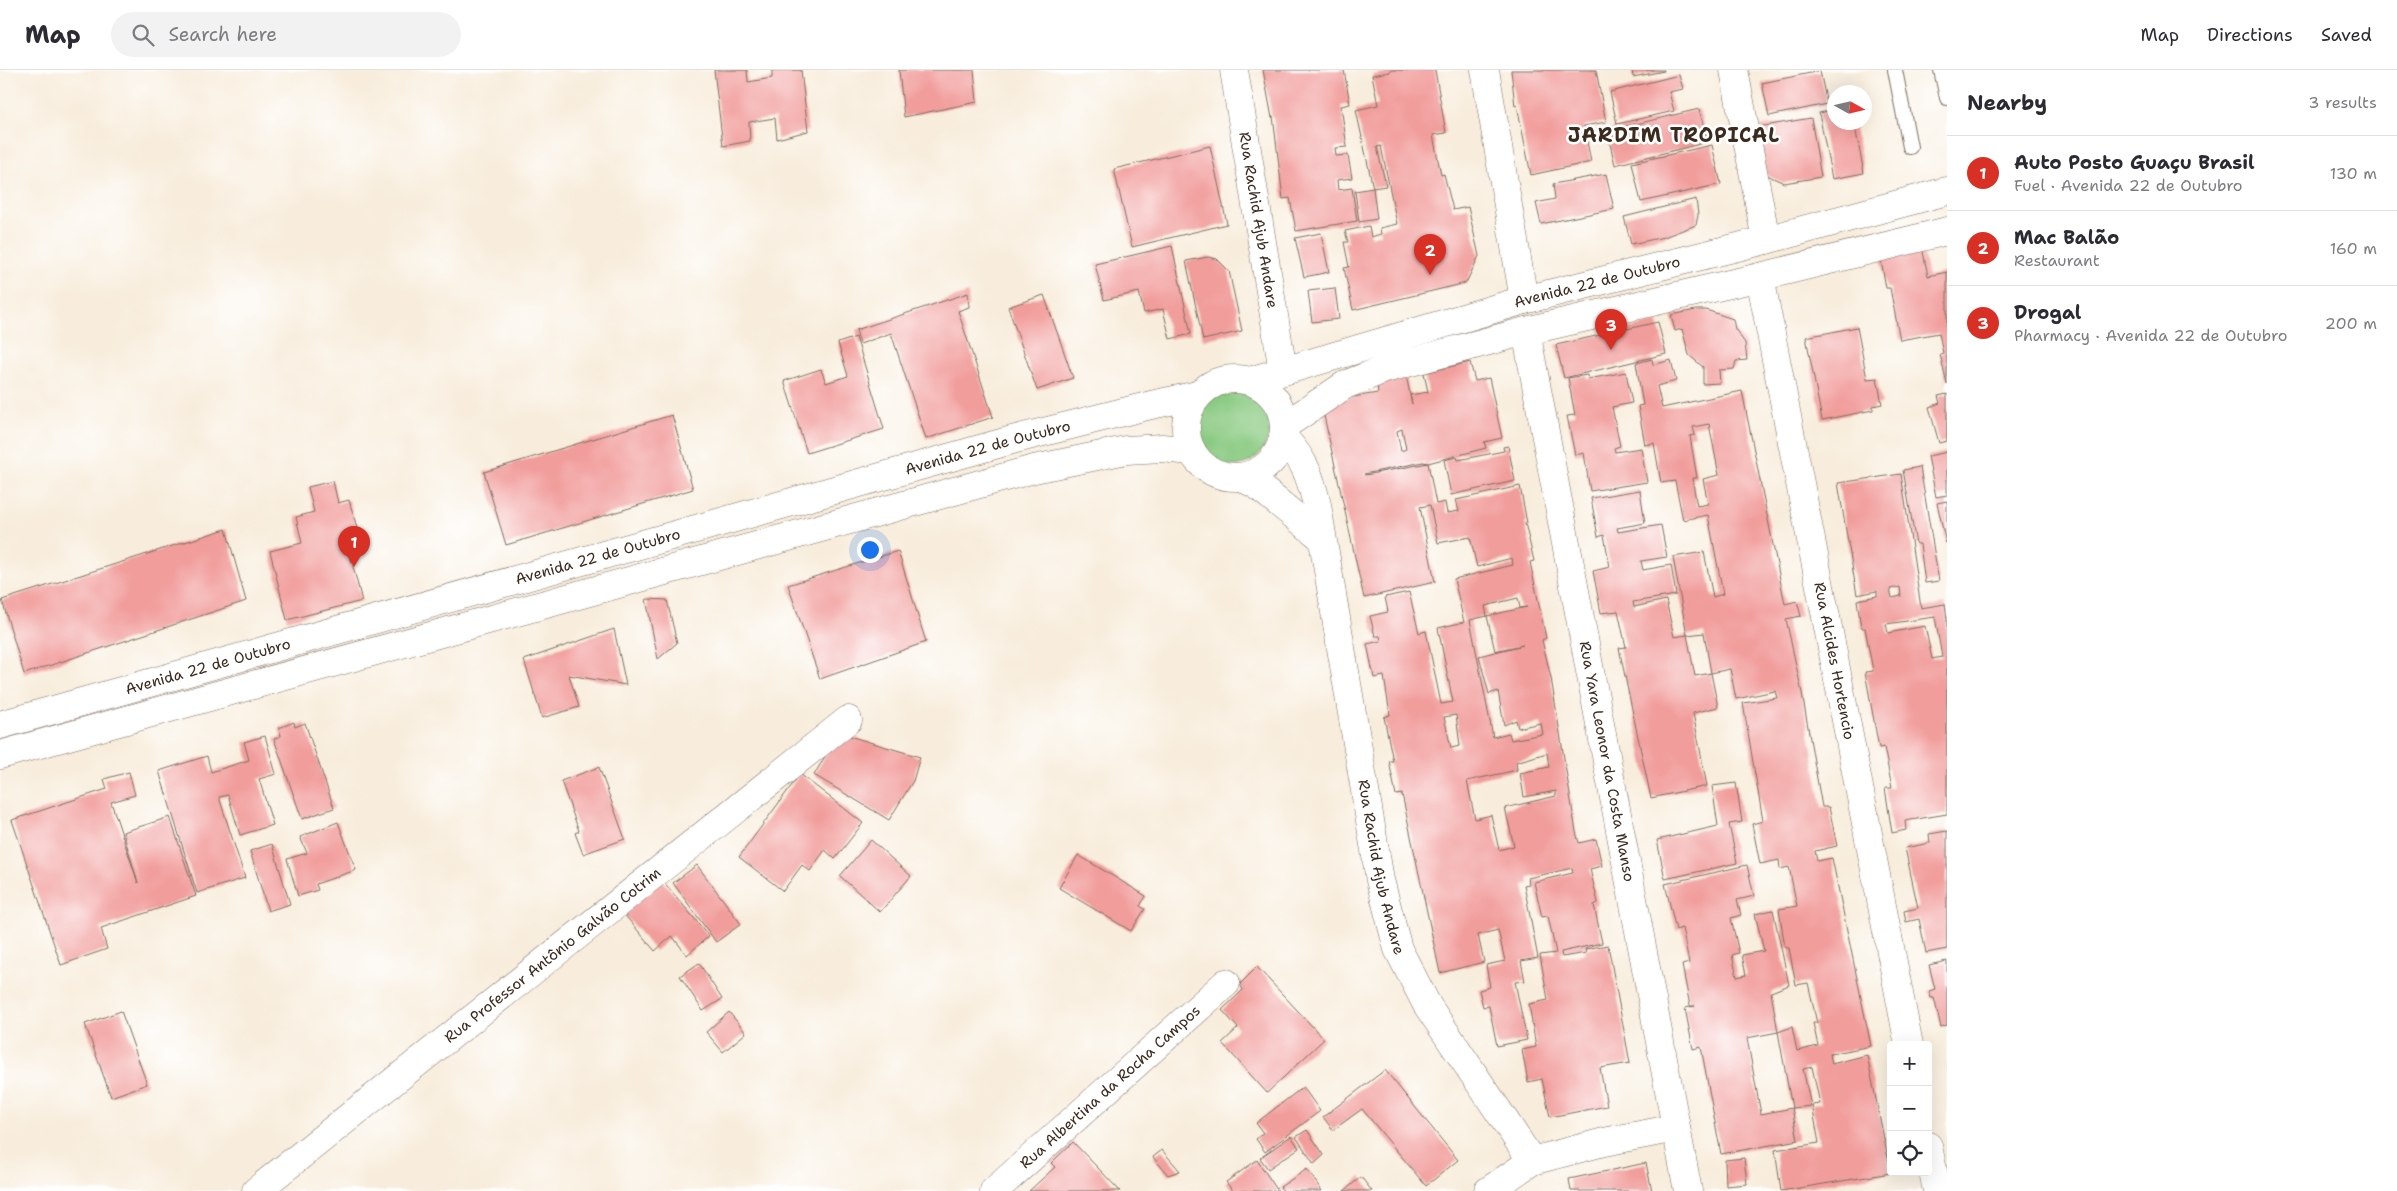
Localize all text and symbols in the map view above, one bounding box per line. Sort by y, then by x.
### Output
search box [111,12,461,57]
text: Map [25,19,81,51]
icon: search [129,21,157,49]
text: Search here [169,22,277,47]
text: Map [2141,23,2179,47]
text: Directions [2207,23,2293,47]
text: Saved [2321,23,2372,47]
north arrow [1827,85,1872,130]
text: Nearby [1967,89,2047,117]
text: 3 results [2308,92,2377,113]
district label: JARDIM TROPICAL [1568,122,1780,148]
street label: Rua Rachid Ajub Andare [1234,130,1283,310]
text: Auto Posto Guaçu Brasil [2014,150,2255,175]
text: 1 [1979,163,1987,184]
text: 130 m [2330,163,2377,184]
text: Fuel · Avenida 22 de Outubro [2014,175,2243,196]
text: Mac Balão [2014,225,2119,250]
pin: 2 [1414,234,1446,275]
text: 2 [1977,238,1989,259]
text: 160 m [2330,238,2377,259]
text: Restaurant [2014,250,2100,271]
street label: Avenida 22 de Outubro [1511,252,1682,312]
text: Drogal [2014,300,2081,325]
pin: 3 [1595,309,1627,350]
text: 3 [1977,313,1989,334]
text: 200 m [2325,313,2377,334]
text: Pharmacy · Avenida 22 de Outubro [2014,325,2287,346]
street label: Avenida 22 de Outubro [903,416,1073,480]
street label: Avenida 22 de Outubro [513,524,683,589]
pin: 1 [338,526,370,567]
your location [857,537,883,563]
street label: Rua Alcides Hortencio [1809,580,1860,741]
street label: Avenida 22 de Outubro [123,634,293,699]
street label: Rua Yara Leonor da Costa Manso [1575,640,1640,883]
street label: Rua Rachid Ajub Andare [1353,778,1409,958]
street label: Rua Professor Antônio Galvão Cotrim [440,863,665,1047]
street label: Rua Albertina da Rocha Campos [1016,1001,1205,1173]
map controls [1887,1041,1932,1176]
button: + [1887,1041,1932,1086]
button: − [1887,1086,1932,1131]
button: locate [1887,1131,1932,1176]

